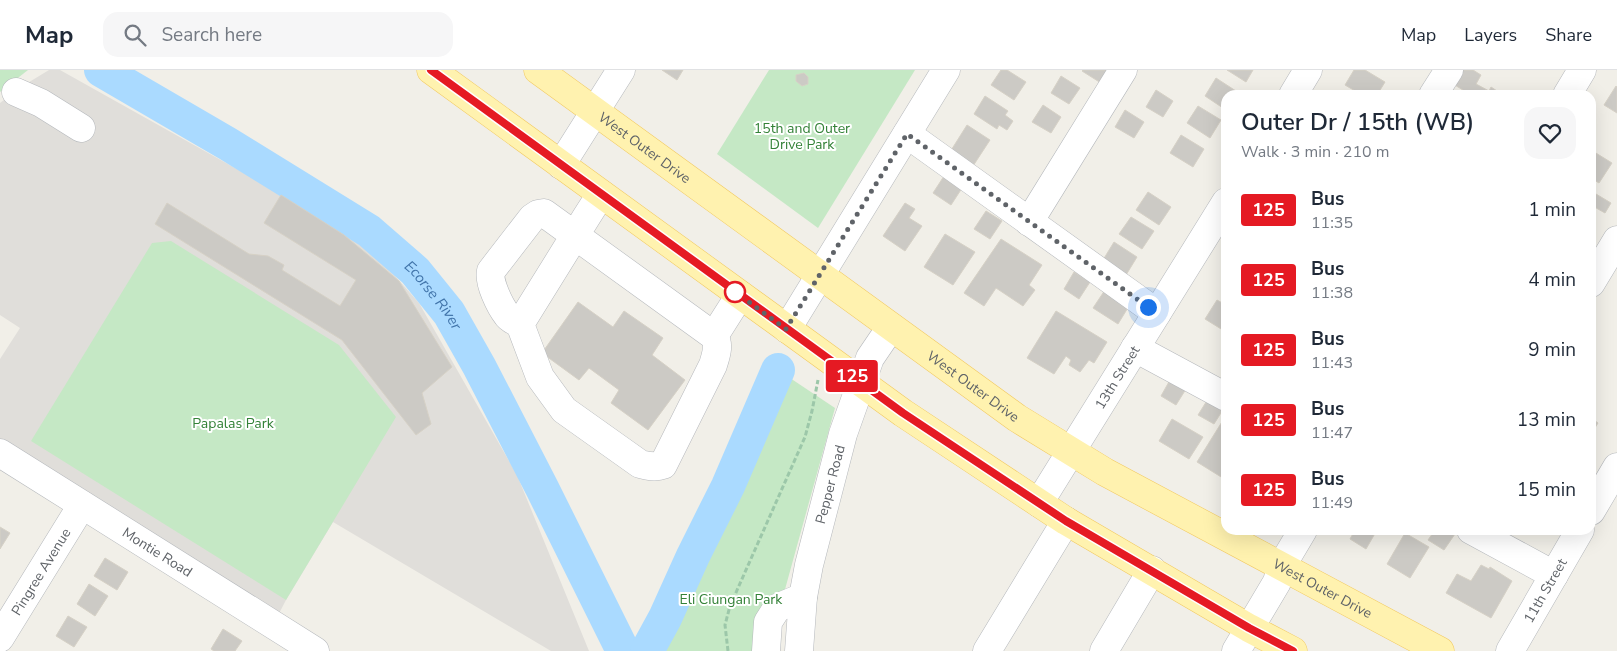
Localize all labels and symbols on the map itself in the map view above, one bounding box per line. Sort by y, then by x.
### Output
street label: West Outer Drive [594,108,695,188]
park label: 15th and Outer Drive Park [754,119,850,154]
water label: Ecorse River [400,256,467,334]
unlabelled marker [724,281,746,303]
your location [1136,295,1161,320]
street label: 13th Street [1091,342,1145,413]
street label: West Outer Drive [923,347,1023,427]
line badge: 125 [823,360,881,392]
park label: Papalas Park [192,414,275,433]
street label: Pepper Road [811,443,850,526]
street label: Montie Road [118,523,196,582]
street label: Pingree Avenue [7,525,76,619]
street label: West Outer Drive [1269,554,1375,623]
street label: 11th Street [1519,555,1572,626]
park label: Eli Ciungan Park [680,590,783,609]

